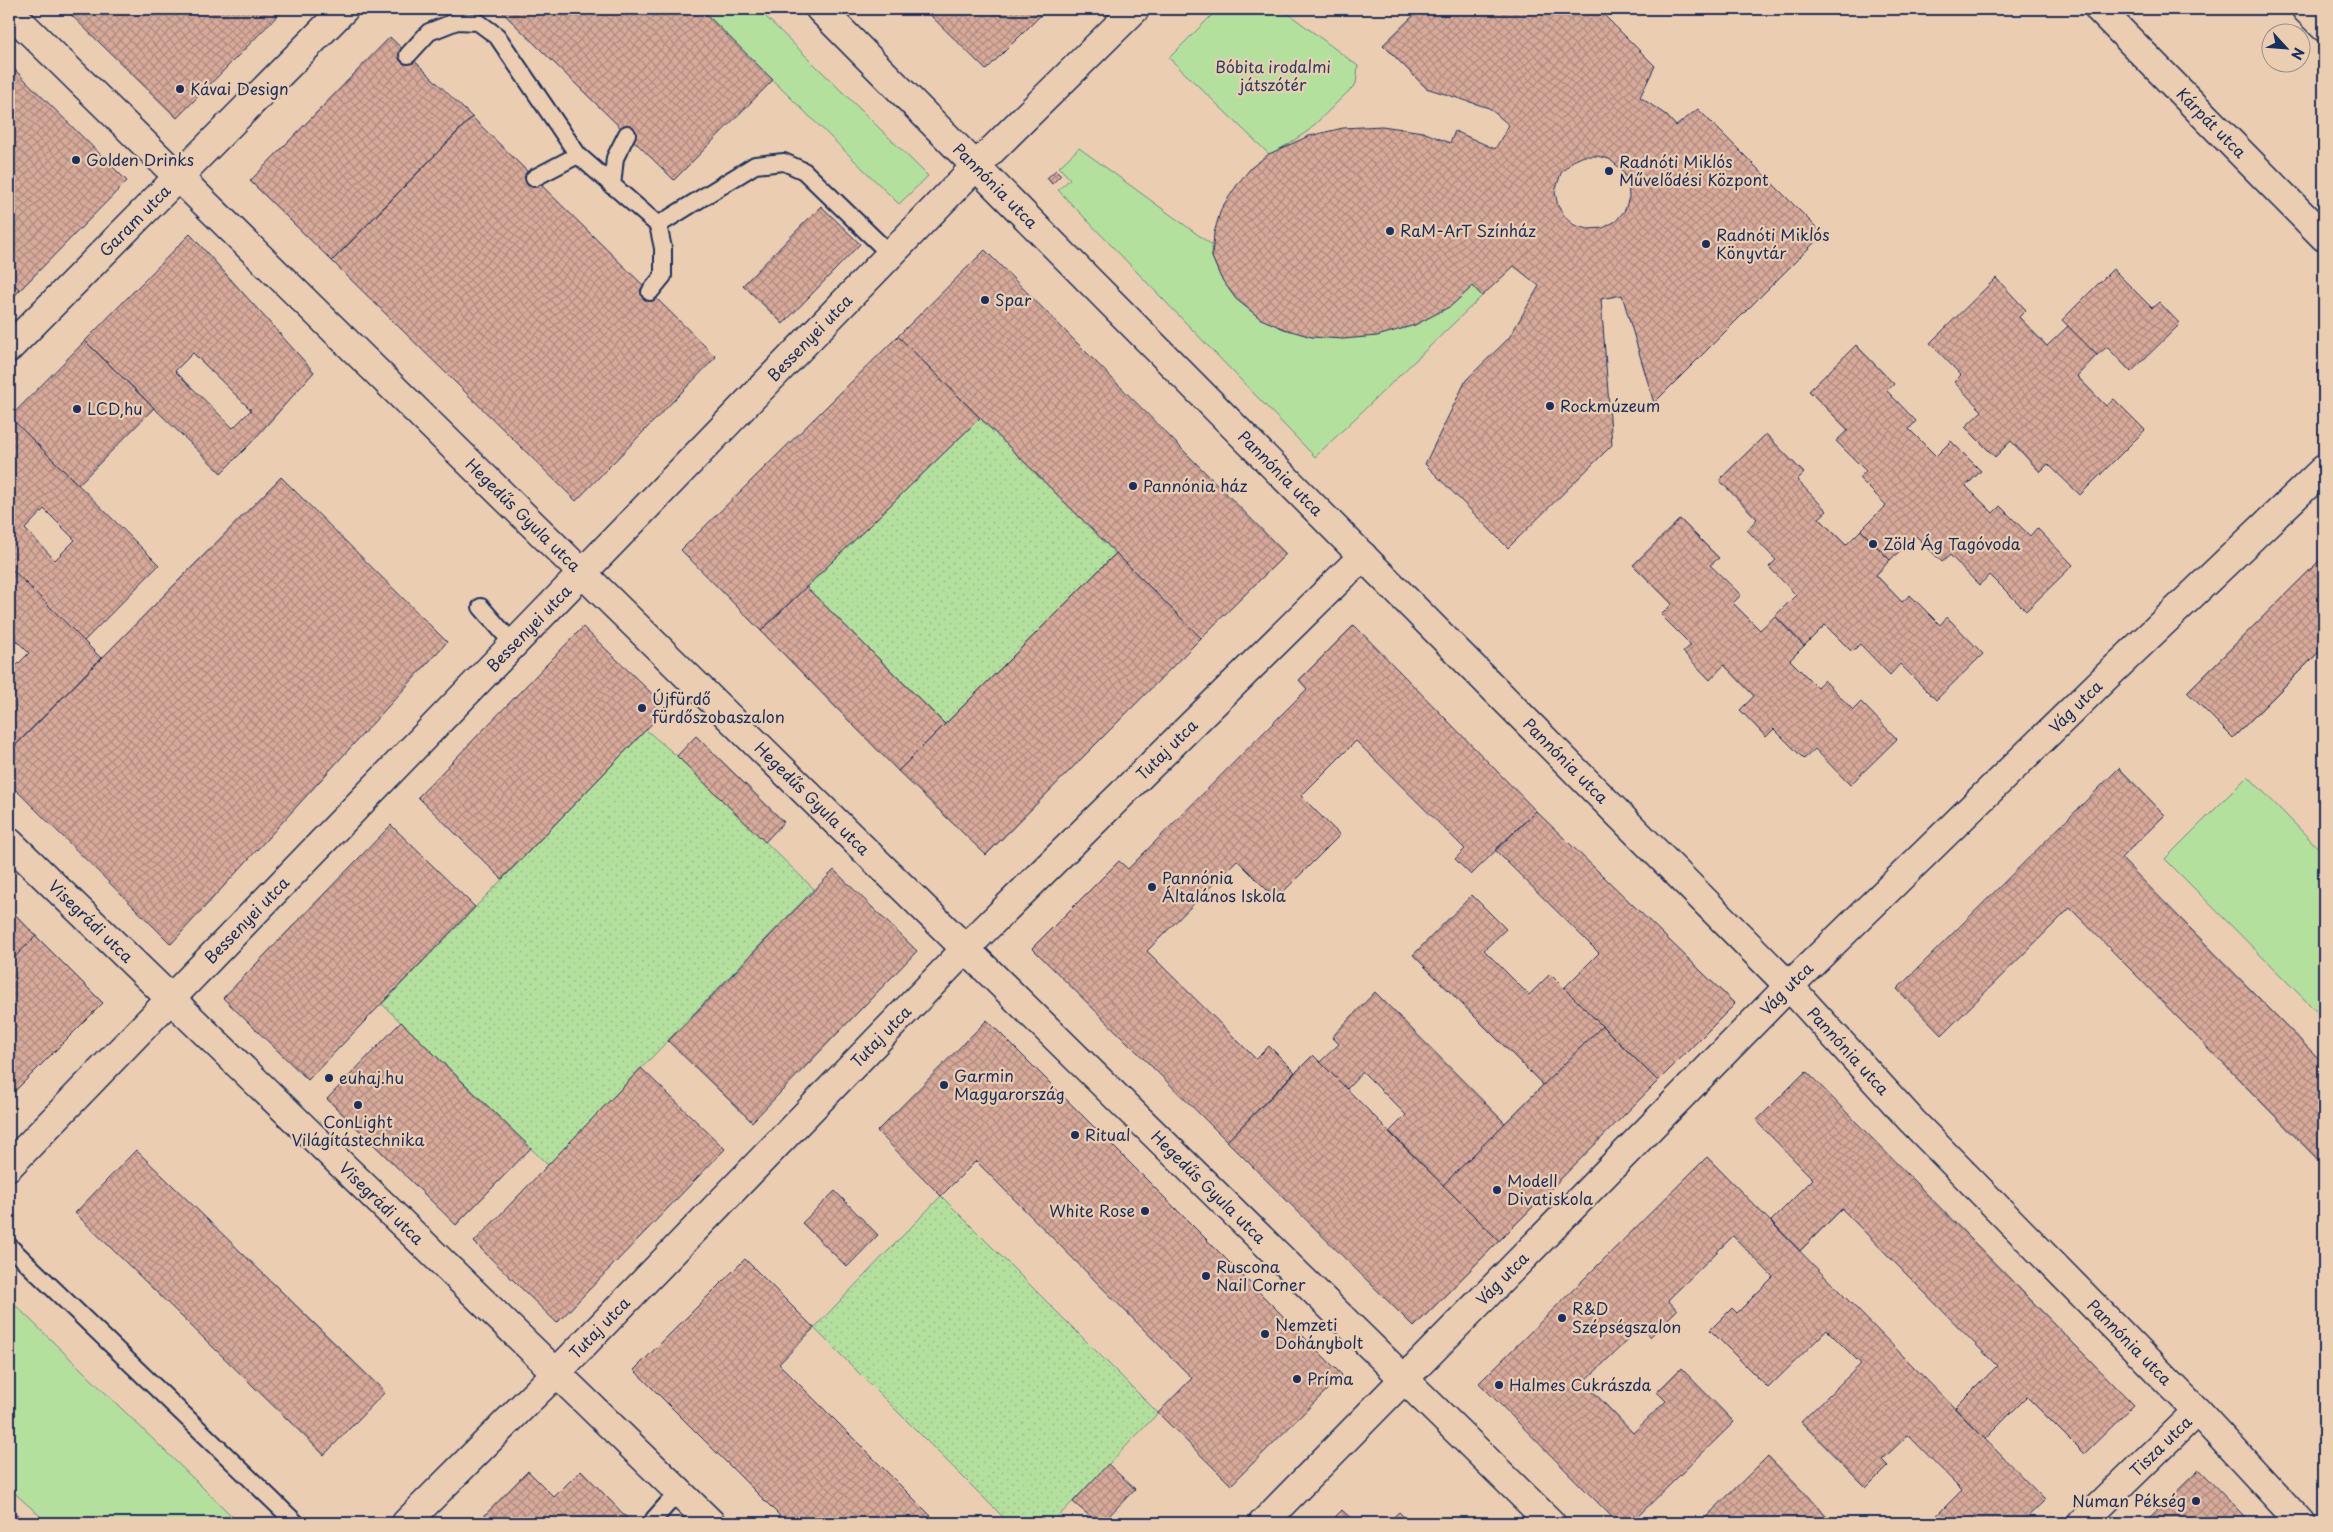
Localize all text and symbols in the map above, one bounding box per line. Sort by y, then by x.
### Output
north arrow [2260,22,2310,72]
text: N [2286,44,2310,64]
park label: Bóbita irodalmi játszótér [1215,54,1331,96]
place label: Kávai Design [190,76,289,100]
street label: Kárpát utca [2172,82,2252,163]
marker: Kávai Design [174,83,186,95]
street label: Pannónia utca [948,137,1044,233]
place label: Golden Drinks [86,147,194,171]
place label: Radnóti Miklós Művelődési Központ [1619,149,1769,191]
marker: Golden Drinks [70,154,82,166]
marker: Radnóti Miklós Művelődési Központ [1603,165,1615,177]
street label: Garam utca [93,178,175,262]
place label: RaM-ArT Színház [1400,218,1536,242]
place label: Radnóti Miklós Könyvtár [1716,222,1830,264]
marker: RaM-ArT Színház [1384,225,1396,237]
marker: Radnóti Miklós Könyvtár [1700,238,1712,250]
place label: Spar [995,287,1032,311]
street label: Bessenyei utca [761,288,857,386]
marker: Spar [979,294,991,306]
place label: Rockmúzeum [1560,393,1660,417]
place label: LCD,hu [87,396,143,420]
marker: Rockmúzeum [1544,400,1556,412]
marker: LCD,hu [71,403,83,415]
street label: Pannónia utca [1233,424,1329,521]
street label: Hegedűs Gyula utca [461,452,587,577]
place label: Pannónia ház [1143,473,1248,497]
marker: Pannónia ház [1127,480,1139,492]
place label: Zöld Ág Tagóvoda [1883,531,2021,555]
marker: Zöld Ág Tagóvoda [1867,538,1879,550]
street label: Bessenyei utca [480,579,576,677]
street label: Vág utca [2043,674,2107,738]
place label: Újfürdő fürdőszobaszalon [652,686,785,728]
marker: Újfürdő fürdőszobaszalon [636,702,648,714]
street label: Pannónia utca [1518,712,1614,808]
street label: Tutaj utca [1130,713,1202,785]
street label: Hegedűs Gyula utca [750,736,876,860]
place label: Pannónia Általános Iskola [1162,865,1286,907]
street label: Bessenyei utca [198,870,294,968]
street label: Visegrádi utca [44,874,139,968]
marker: Pannónia Általános Iskola [1146,881,1158,893]
street label: Vág utca [1754,956,1818,1020]
street label: Tutaj utca [845,999,916,1072]
street label: Pannónia utca [1802,1001,1896,1100]
place label: Garmin Magyarország [954,1063,1065,1105]
place label: euhaj.hu [339,1065,404,1089]
marker: euhaj.hu [323,1072,335,1084]
marker: Garmin Magyarország [938,1079,950,1091]
marker: ConLight Világítástechnika [352,1099,364,1111]
place label: ConLight Világítástechnika [292,1109,425,1151]
place label: Ritual [1085,1122,1130,1146]
street label: Hegedűs Gyula utca [1146,1124,1272,1249]
marker: Ritual [1069,1129,1081,1141]
street label: Visegrádi utca [334,1156,430,1250]
place label: Modell Divatiskola [1507,1168,1593,1210]
marker: Modell Divatiskola [1491,1184,1503,1196]
place label: White Rose [1049,1198,1135,1222]
marker: White Rose [1139,1205,1151,1217]
street label: Vág utca [1470,1246,1534,1310]
place label: Ruscona Nail Corner [1216,1254,1306,1296]
marker: Ruscona Nail Corner [1200,1270,1212,1282]
street label: Tutaj utca [563,1291,635,1363]
street label: Pannónia utca [2082,1293,2178,1390]
place label: R&D Szépségszalon [1572,1296,1681,1338]
place label: Nemzeti Dohánybolt [1275,1312,1364,1354]
marker: R&D Szépségszalon [1556,1312,1568,1324]
marker: Nemzeti Dohánybolt [1259,1328,1271,1340]
place label: Príma [1307,1366,1353,1390]
place label: Halmes Cukrászda [1509,1372,1652,1396]
marker: Príma [1291,1373,1303,1385]
marker: Halmes Cukrászda [1493,1379,1505,1391]
street label: Tisza utca [2124,1409,2197,1482]
place label: Numan Pékség [2072,1488,2186,1512]
marker: Numan Pékség [2190,1495,2202,1507]

